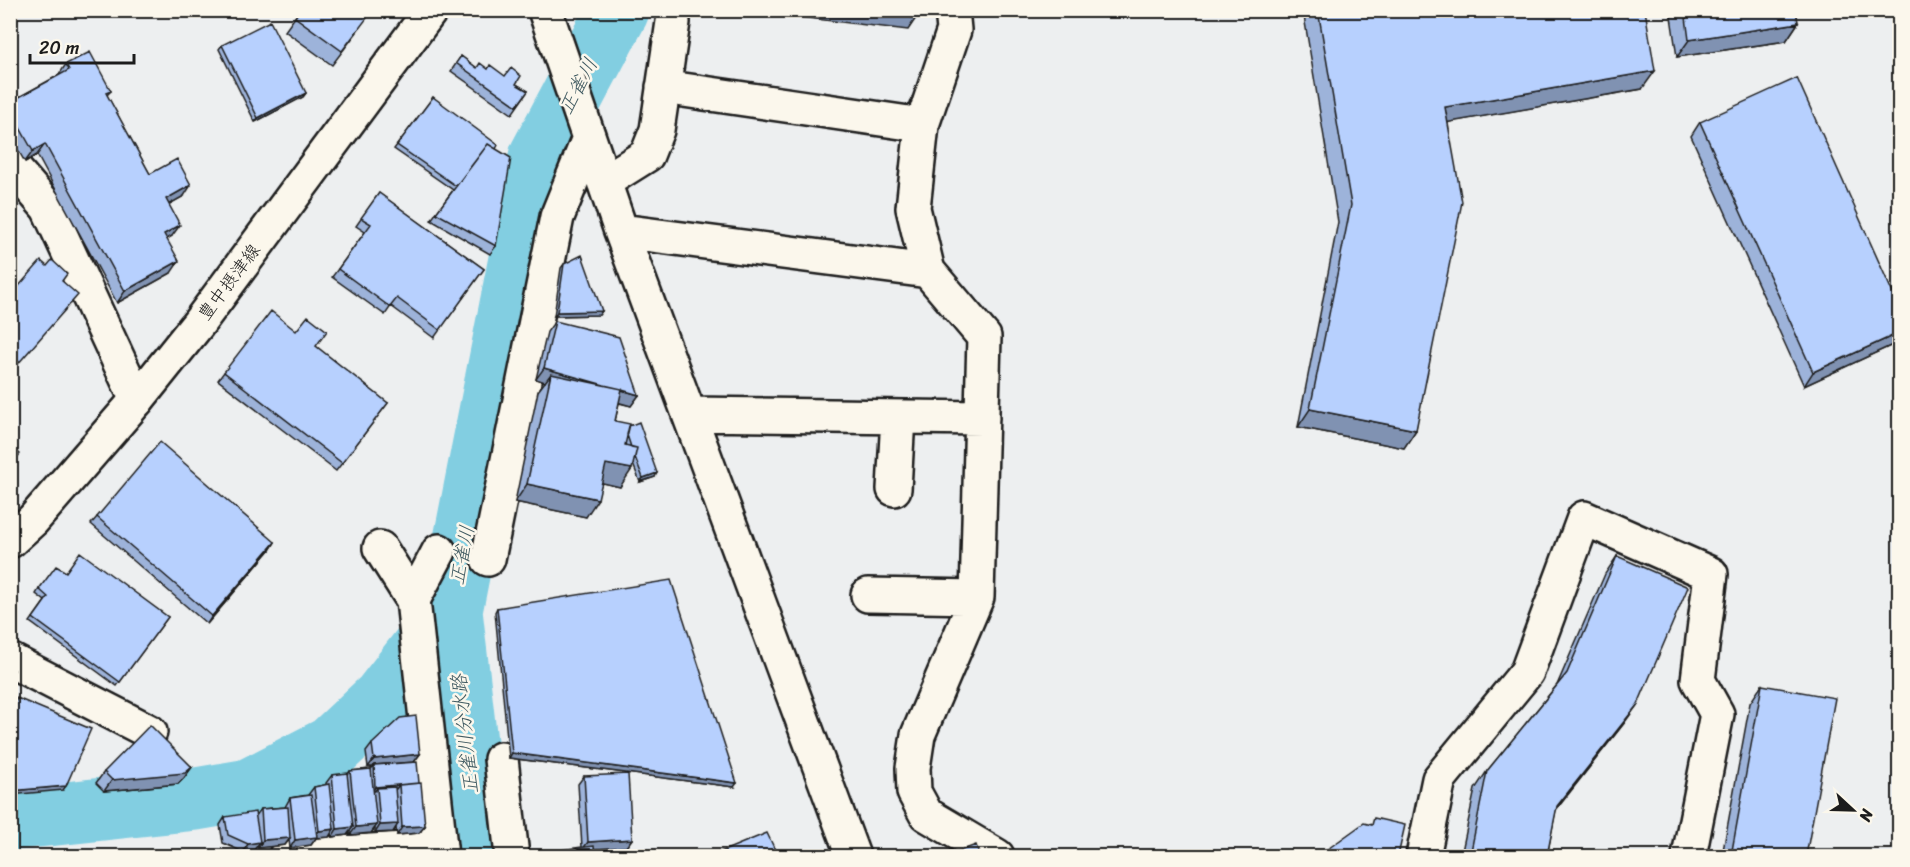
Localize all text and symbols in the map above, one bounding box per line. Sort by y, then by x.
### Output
scale bar [30,27,134,65]
text: 20 m [39,32,79,64]
water label: 正雀川 [548,51,608,121]
street label: 豊中摂津線 [189,236,269,328]
water label: 正雀川 [439,522,485,588]
water label: 正雀川分水路 [441,672,489,796]
north arrow [1823,780,1883,840]
text: N [1851,804,1882,827]

